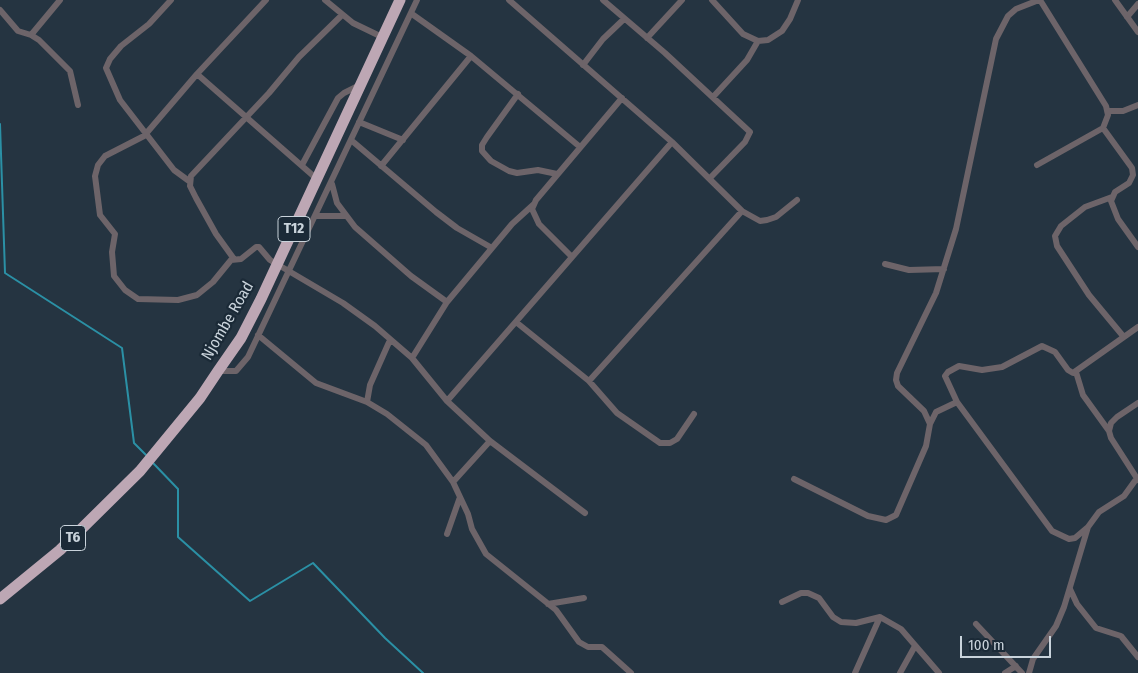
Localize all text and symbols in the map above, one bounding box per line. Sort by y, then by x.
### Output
road number: T12 [278,216,310,242]
street label: Njombe Road [198,278,258,364]
road number: T6 [60,526,86,550]
scale bar [963,626,1054,658]
text: 100 m [968,636,1005,654]

